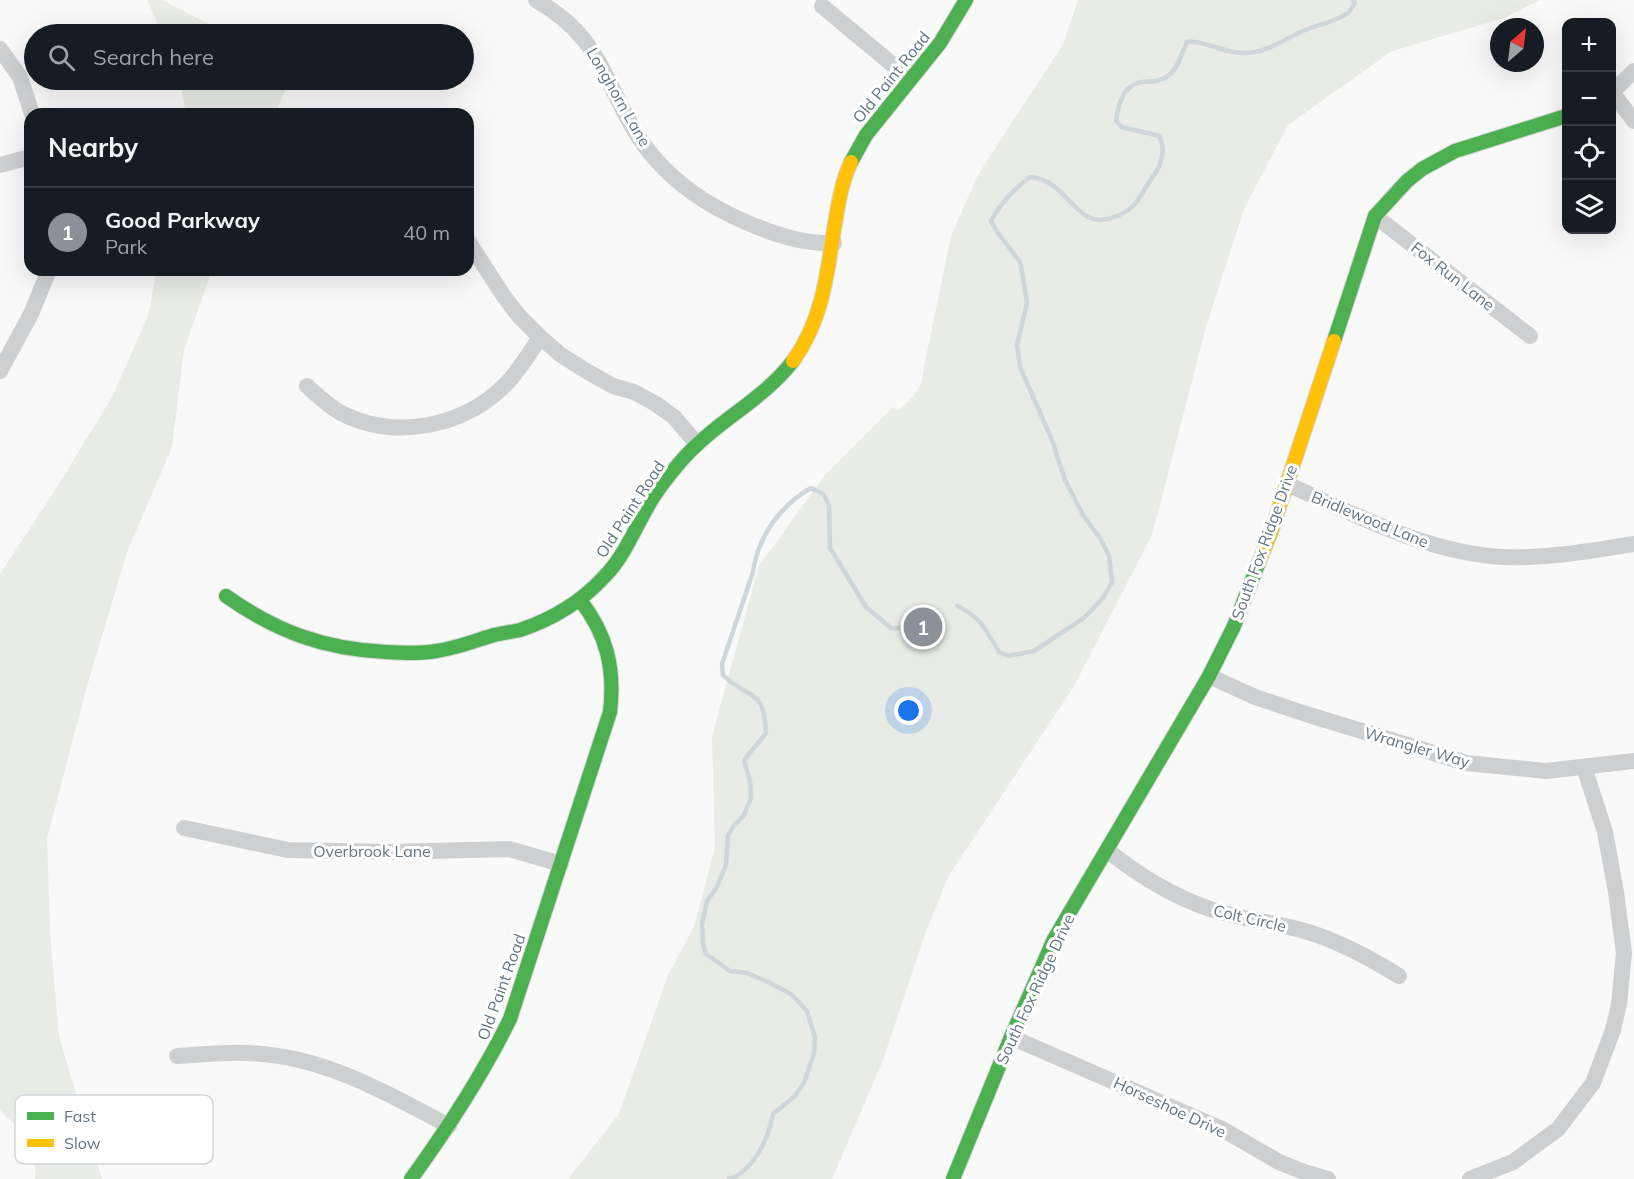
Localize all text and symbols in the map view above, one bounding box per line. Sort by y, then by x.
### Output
north arrow [1490,18,1544,72]
map controls [1562,18,1616,234]
button: + [1562,18,1616,72]
search box [24,24,474,90]
street label: Old Paint Road [848,27,934,127]
icon: search [45,41,78,74]
text: Search here [93,43,214,71]
street label: Longhorn Lane [583,44,655,150]
button: − [1562,72,1616,126]
button: locate [1562,126,1616,180]
text: Nearby [48,131,138,164]
button: layers [1562,180,1616,234]
text: Good Parkway [105,206,260,234]
text: 1 [62,220,74,245]
text: 40 m [403,220,450,245]
text: Park [105,234,147,259]
street label: Fox Run Lane [1407,237,1499,315]
street label: Old Paint Road [591,457,669,561]
street label: South Fox Ridge Drive [1227,462,1301,622]
street label: Bridlewood Lane [1308,486,1432,552]
pin: 1 [904,604,942,650]
your location [894,696,923,725]
street label: Wrangler Way [1362,722,1472,772]
street label: Overbrook Lane [313,841,431,861]
street label: Colt Circle [1212,900,1288,936]
street label: South Fox Ridge Drive [991,911,1079,1067]
street label: Old Paint Road [472,931,530,1043]
street label: Horseshoe Drive [1111,1072,1229,1142]
legend [15,1095,213,1164]
text: Fast [64,1106,96,1126]
text: Slow [64,1133,101,1153]

